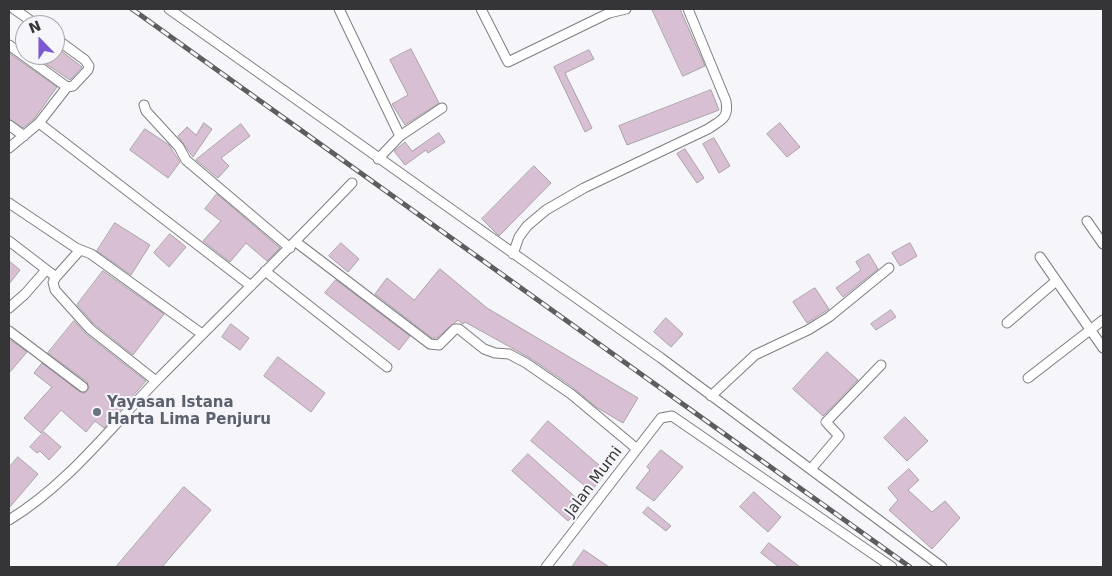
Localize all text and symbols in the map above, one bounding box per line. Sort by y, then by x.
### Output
north arrow [15,15,65,65]
text: N [26,17,43,37]
place label: Yayasan Istana Harta Lima Penjuru [107,394,271,429]
marker: Yayasan Istana Harta Lima Penjuru [91,406,103,418]
street label: Jalan Murni [562,443,626,521]

